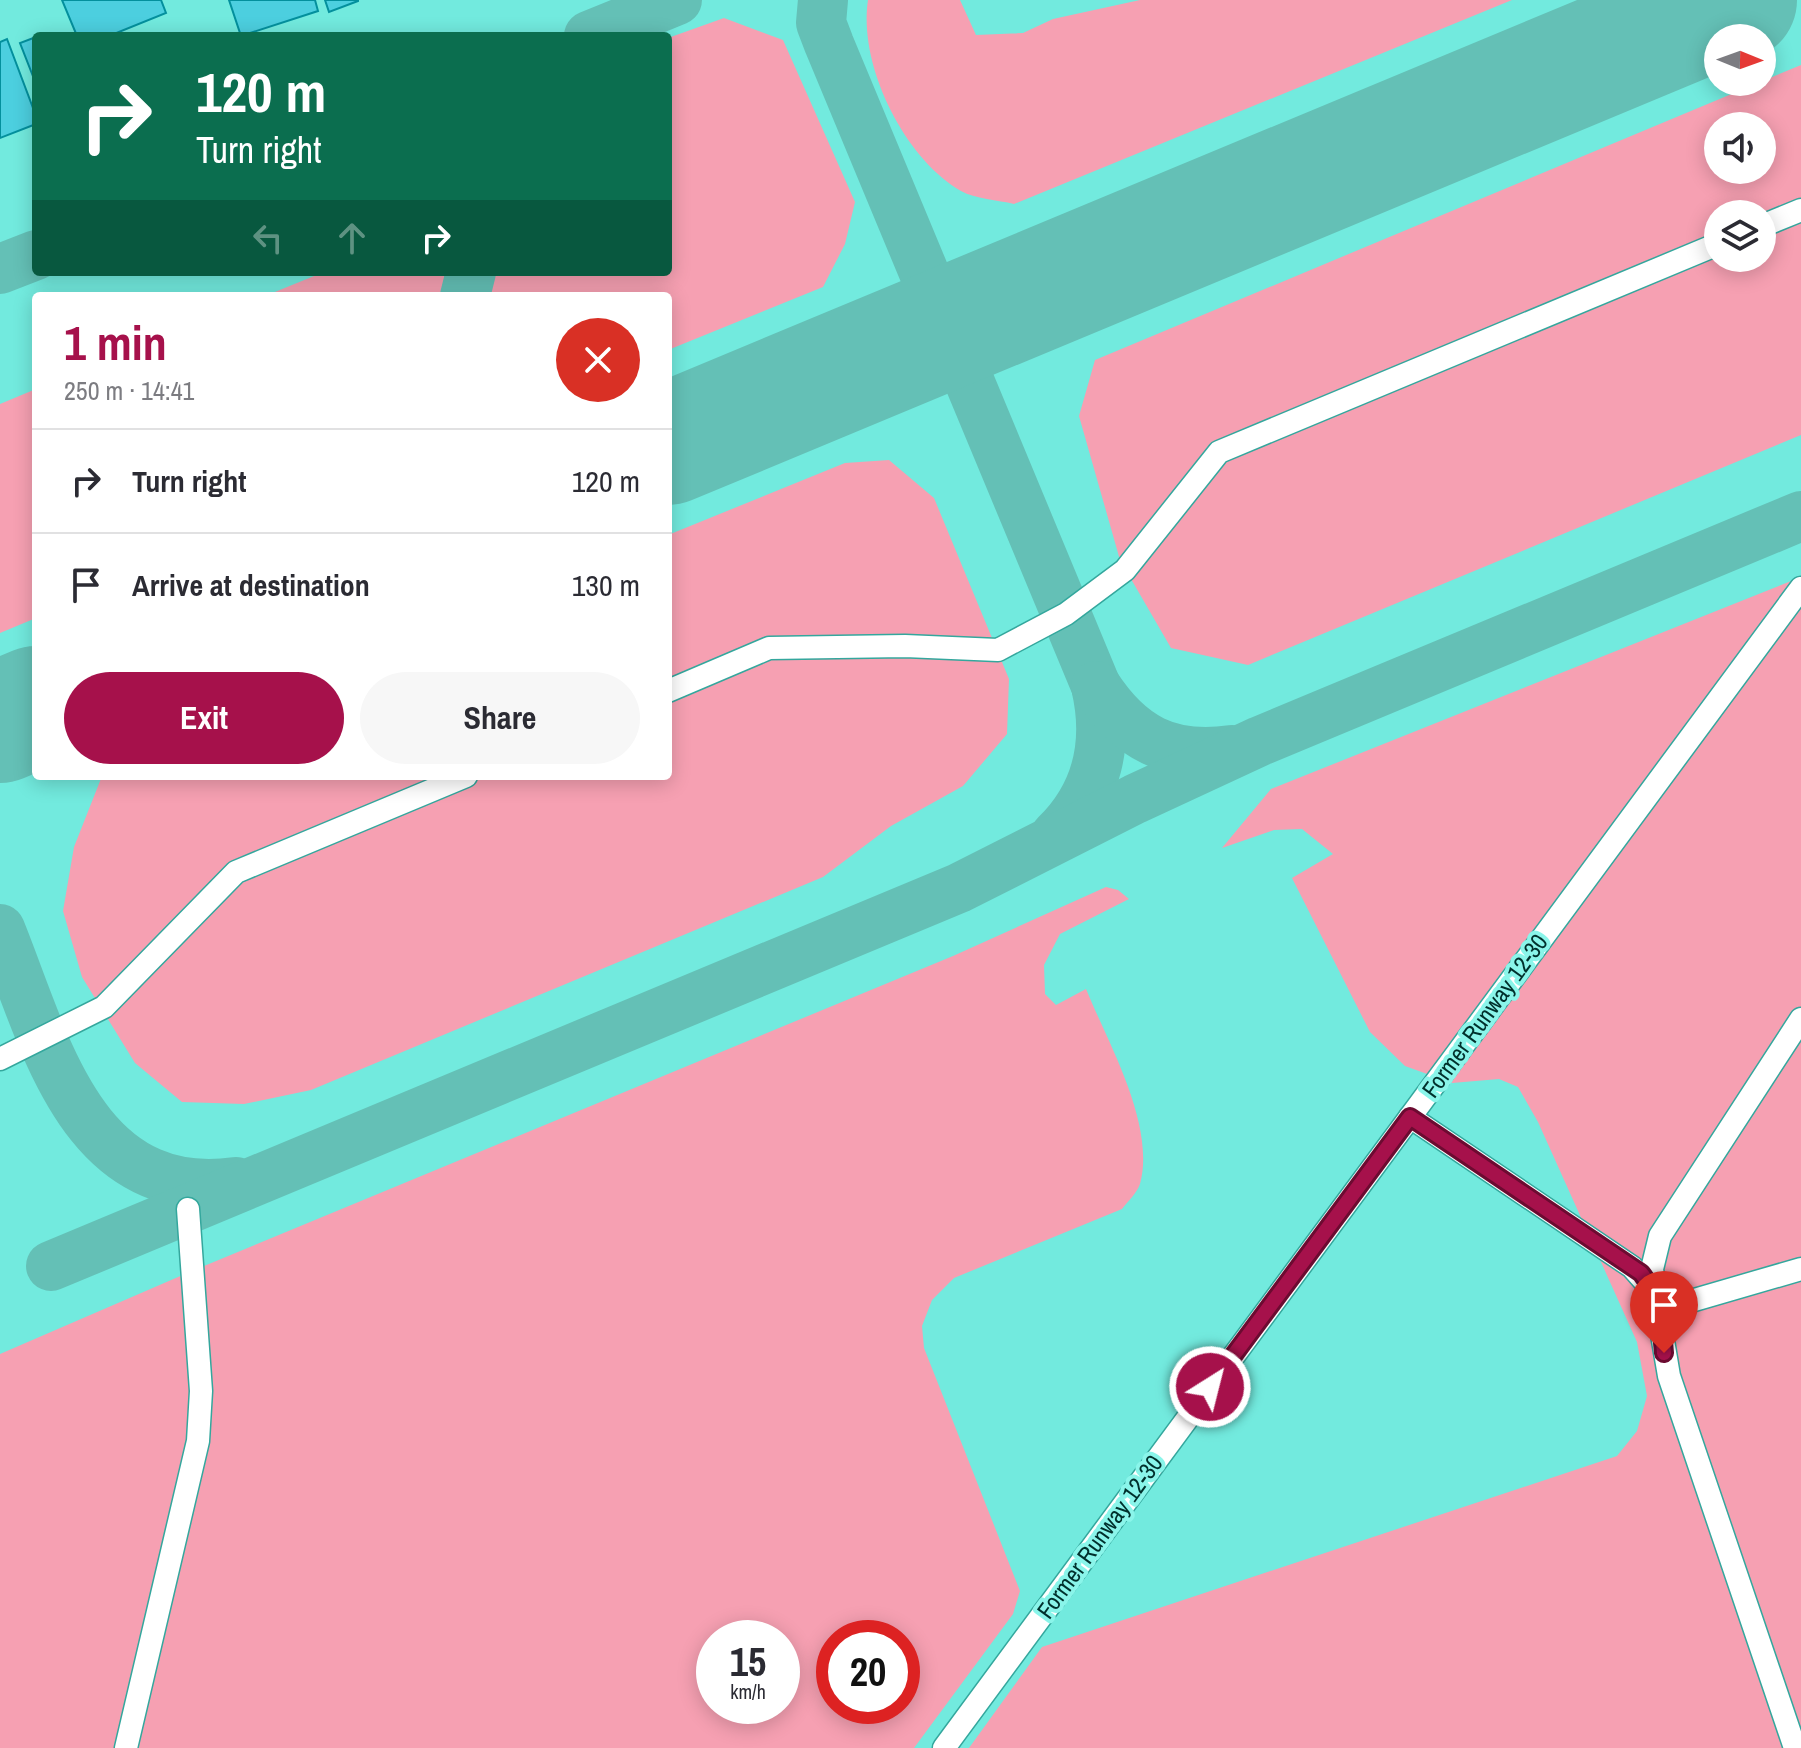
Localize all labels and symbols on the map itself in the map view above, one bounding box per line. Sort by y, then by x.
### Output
north arrow [1704,24,1776,96]
street label: Former Runway 12-30 [1414,927,1554,1104]
pin [1630,1271,1698,1353]
position arrow [1168,1345,1252,1429]
street label: Former Runway 12-30 [1029,1448,1169,1625]
speed limit sign: 20 [816,1620,920,1724]

